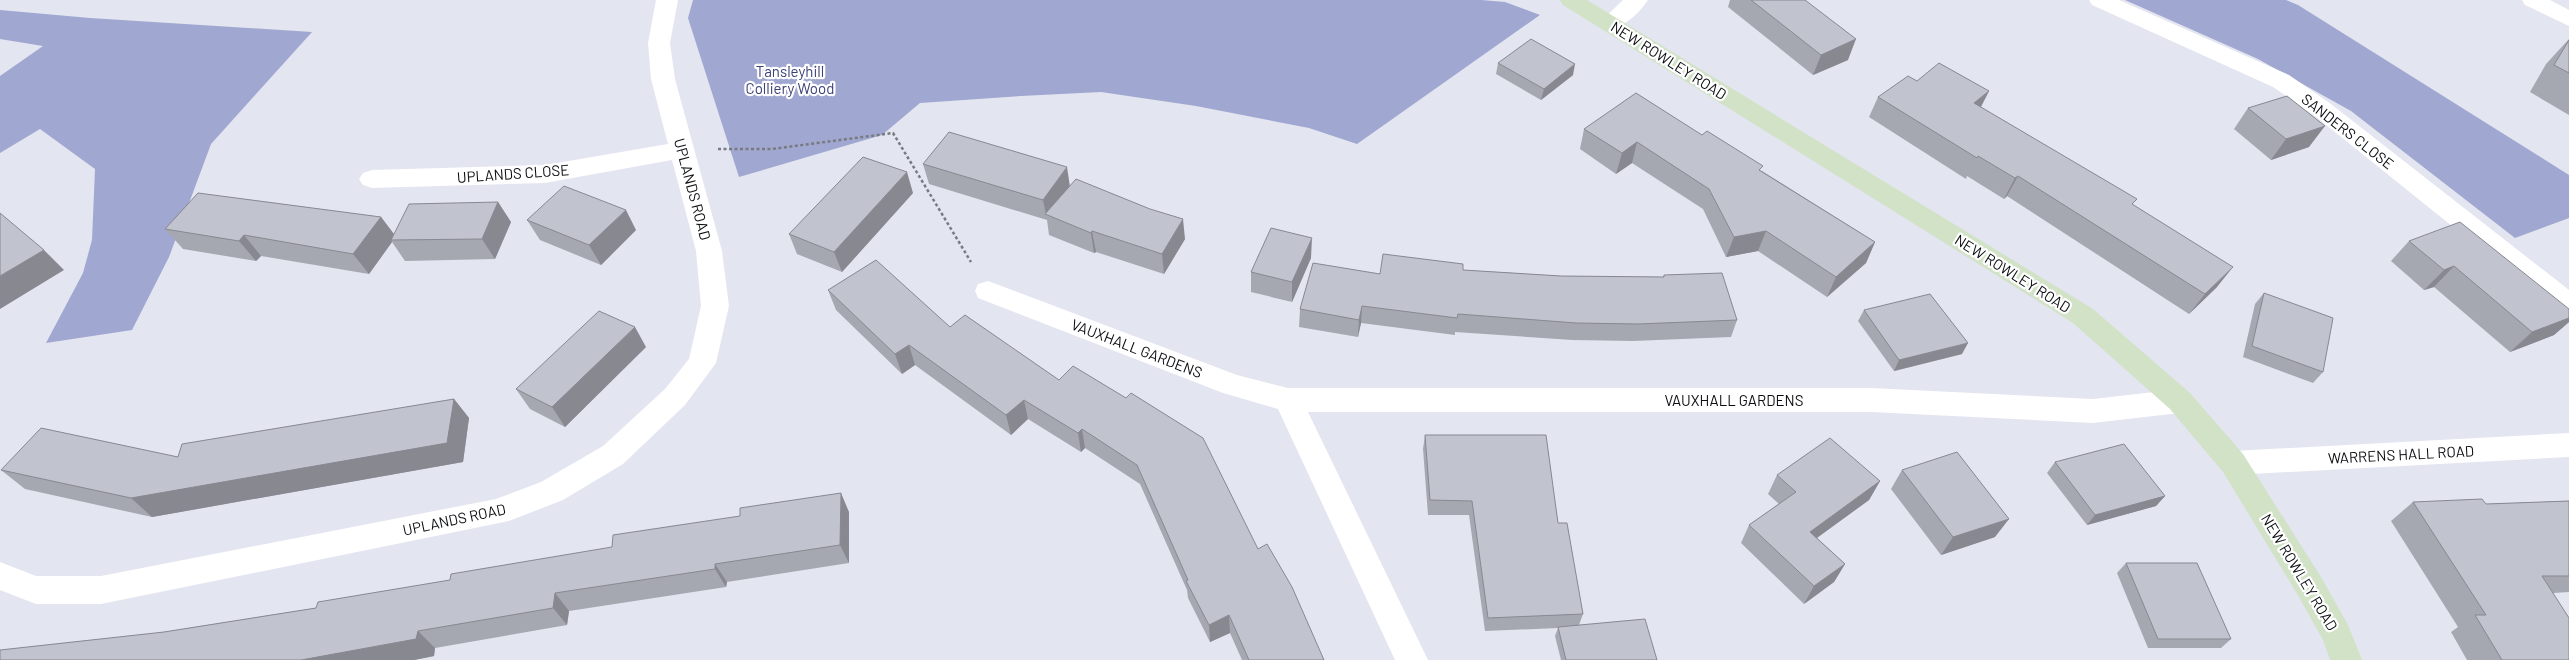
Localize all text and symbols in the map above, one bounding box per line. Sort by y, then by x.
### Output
street label: NEW ROWLEY ROAD [1608,17,1730,103]
park label: Tansleyhill Colliery Wood [746,62,834,97]
street label: SANDERS CLOSE [2298,89,2398,173]
street label: UPLANDS ROAD [671,136,715,242]
street label: UPLANDS CLOSE [456,160,570,186]
street label: NEW ROWLEY ROAD [1952,230,2074,316]
street label: VAUXHALL GARDENS [1069,315,1205,381]
street label: VAUXHALL GARDENS [1665,391,1803,409]
street label: WARRENS HALL ROAD [2328,441,2474,467]
street label: UPLANDS ROAD [401,499,507,539]
street label: NEW ROWLEY ROAD [2258,510,2342,634]

